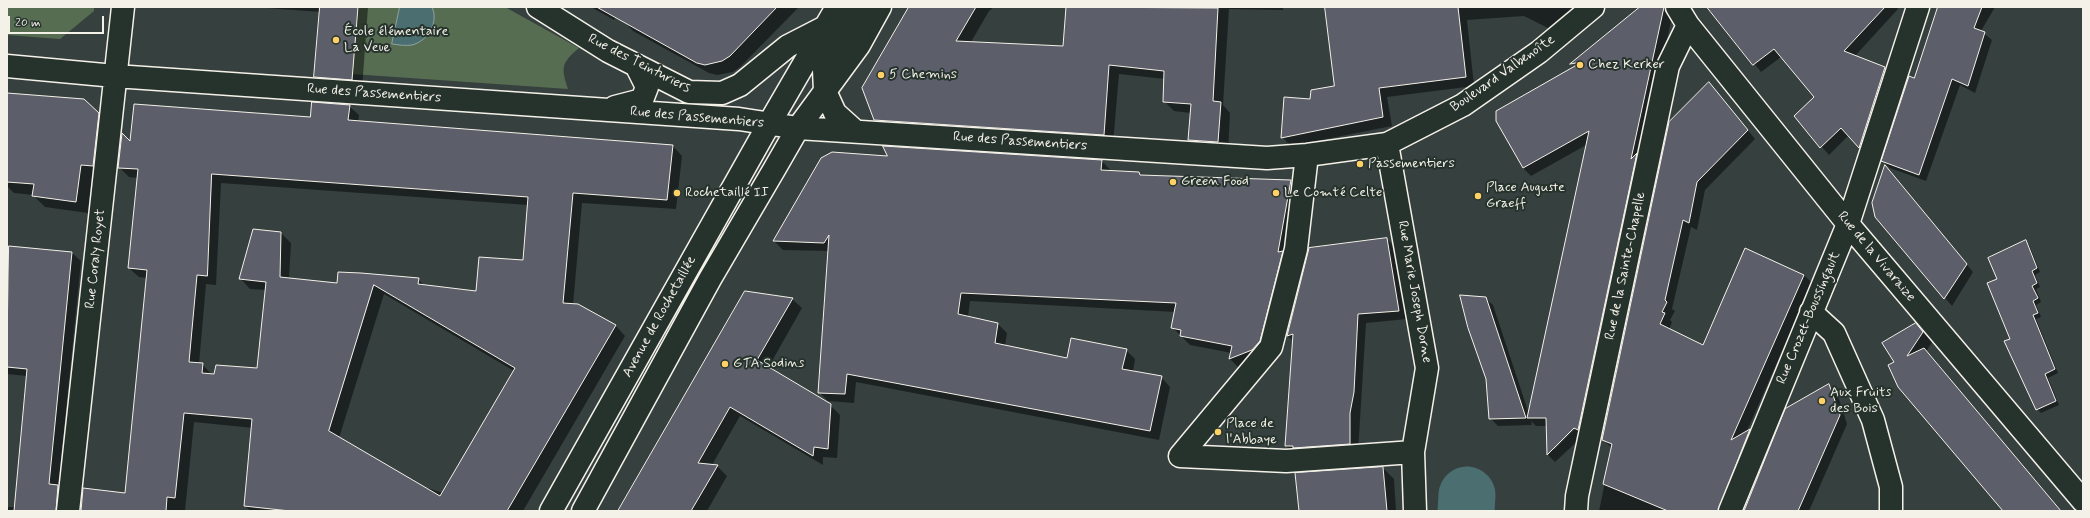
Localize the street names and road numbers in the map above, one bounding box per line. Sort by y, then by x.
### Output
street label: Rue des Teinturiers [585,31,693,97]
street label: Boulevard Valbenoîte [1448,32,1558,116]
street label: Rue des Passementiers [306,81,442,107]
street label: Rue des Passementiers [629,104,765,132]
street label: Rue des Passementiers [952,129,1088,155]
street label: Rue de la Sainte-Chapelle [1602,190,1650,342]
street label: Rue Coraly Royet [82,208,110,310]
street label: Rue de la Vivaraize [1833,208,1919,306]
street label: Rue Marie Joseph Dorne [1393,220,1435,364]
street label: Rue Crozet-Boussingault [1773,249,1845,387]
street label: Avenue de Rochetaillée [620,253,700,381]

